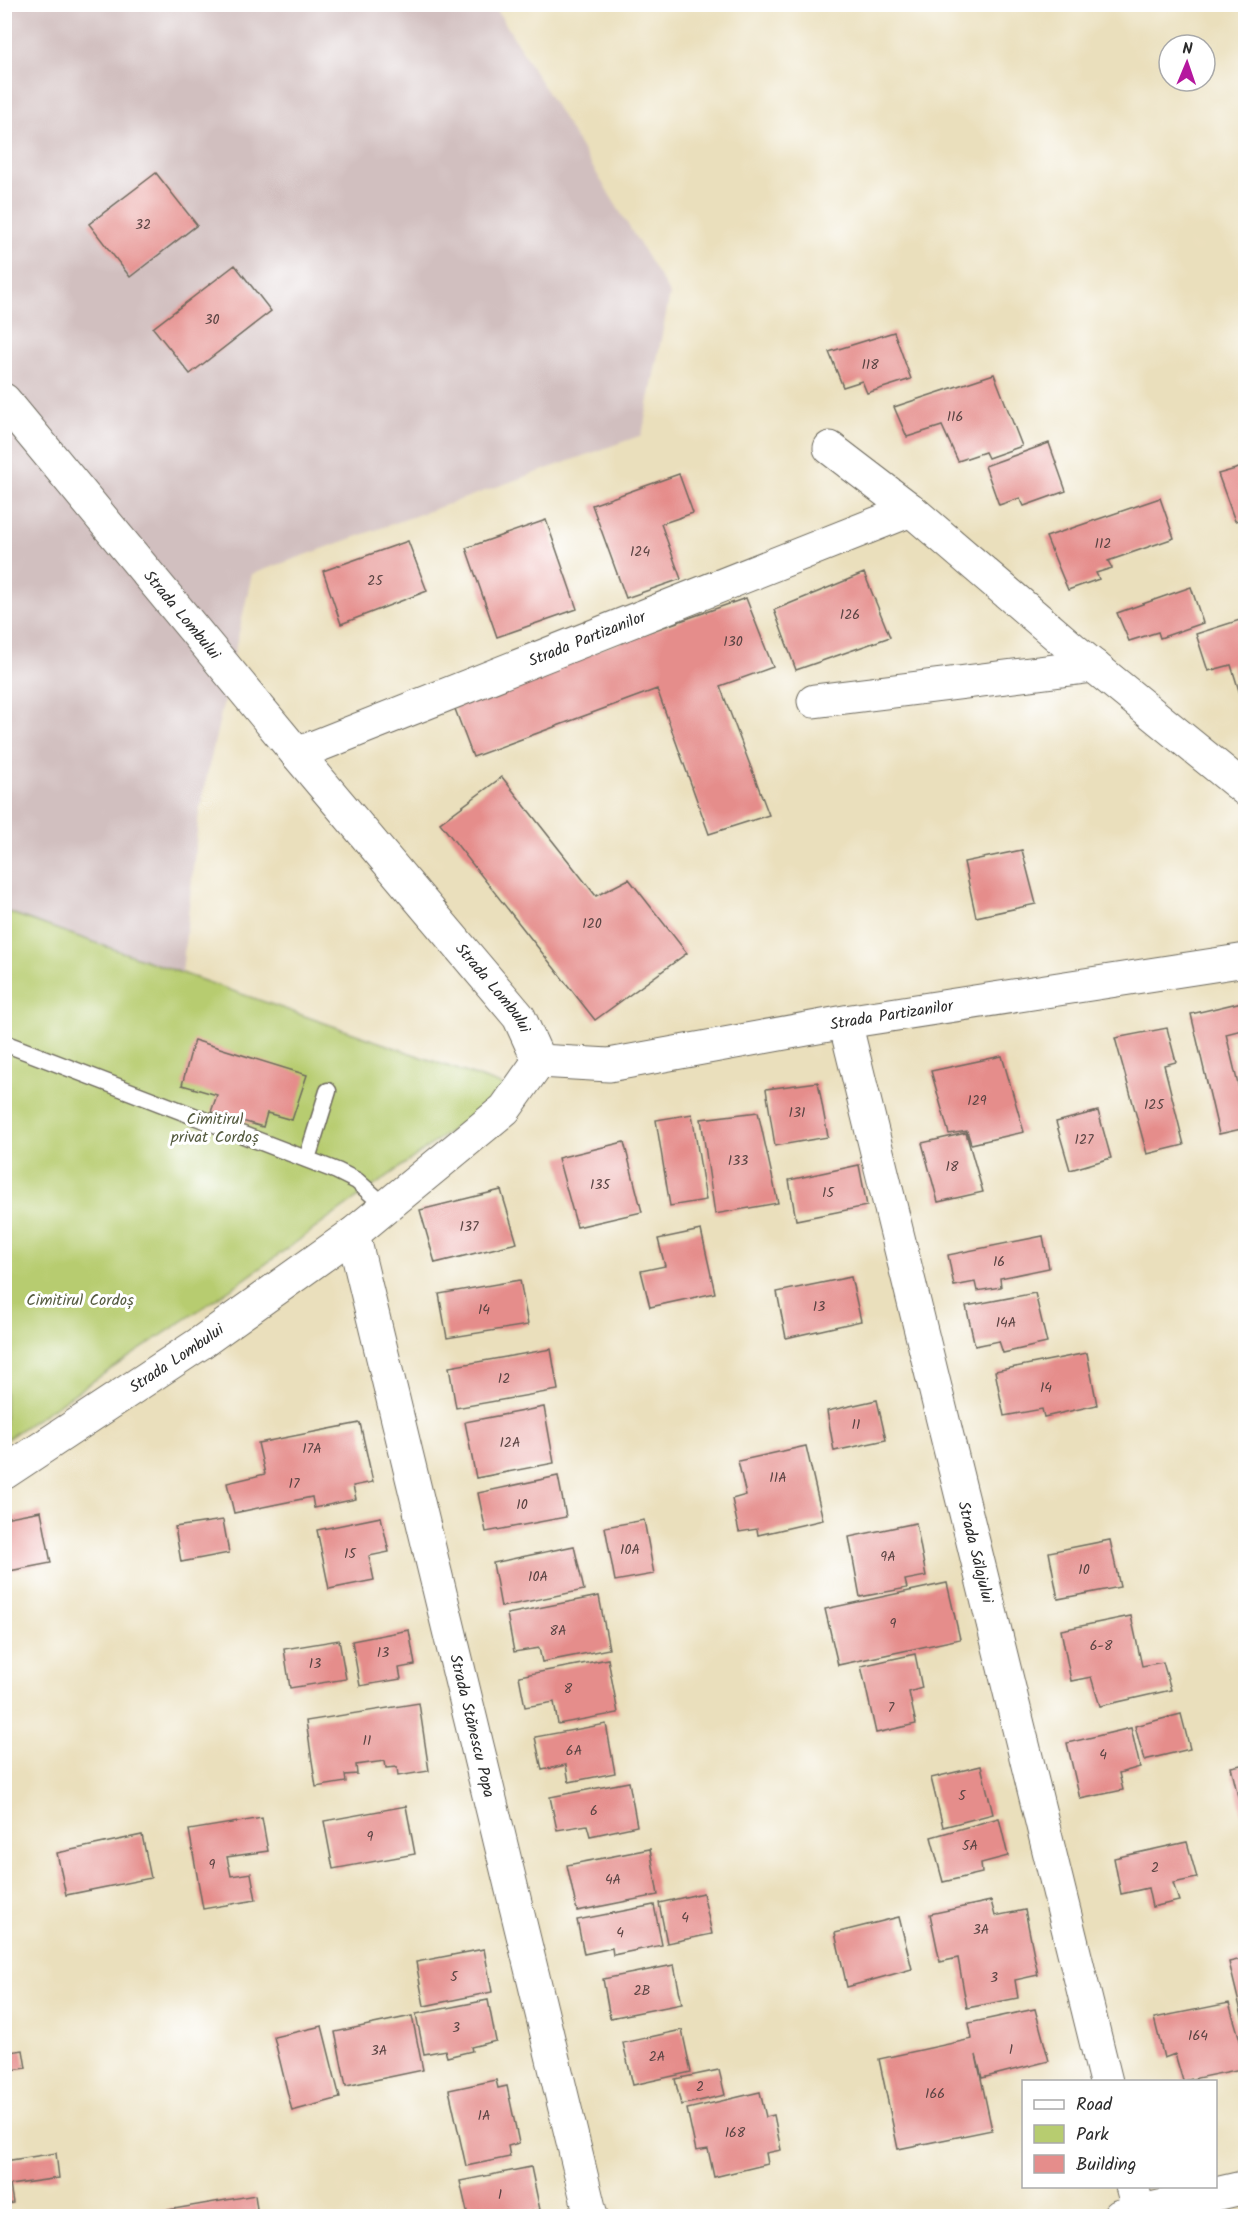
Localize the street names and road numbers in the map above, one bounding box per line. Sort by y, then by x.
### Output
street label: Strada Lombului [137,565,227,666]
street label: Strada Partizanilor [525,604,651,673]
street label: Strada Lombului [449,937,538,1038]
street label: Strada Partizanilor [828,993,956,1037]
street label: Strada Lombului [124,1317,230,1399]
street label: Strada Sălajului [951,1499,1000,1607]
street label: Strada Stănescu Popa [443,1652,502,1800]

